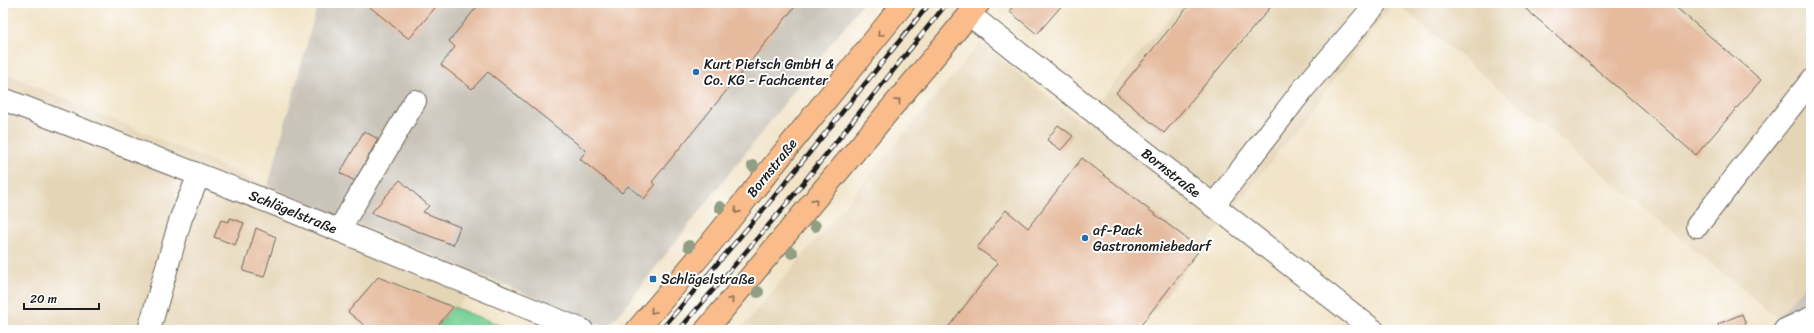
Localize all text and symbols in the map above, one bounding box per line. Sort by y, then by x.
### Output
one-way arrow [878,29,885,36]
place label: Kurt Pietsch GmbH & Co. KG - Fachcenter [704,52,834,93]
marker: Kurt Pietsch GmbH & Co. KG - Fachcenter [691,67,701,77]
one-way arrow [893,98,900,105]
street label: Bornstraße [740,133,804,203]
street label: Bornstraße [1136,142,1207,205]
street label: Schlägelstraße [245,183,341,241]
one-way arrow [811,198,818,205]
one-way arrow [734,207,741,214]
place label: af-Pack Gastronomiebedarf [1093,218,1213,259]
marker: af-Pack Gastronomiebedarf [1080,233,1090,243]
place label: Schlägelstraße [661,267,755,292]
marker: Schlägelstraße [648,274,658,284]
scale bar [24,285,99,311]
text: 20 m [30,288,57,310]
one-way arrow [727,298,734,305]
one-way arrow [651,306,658,313]

